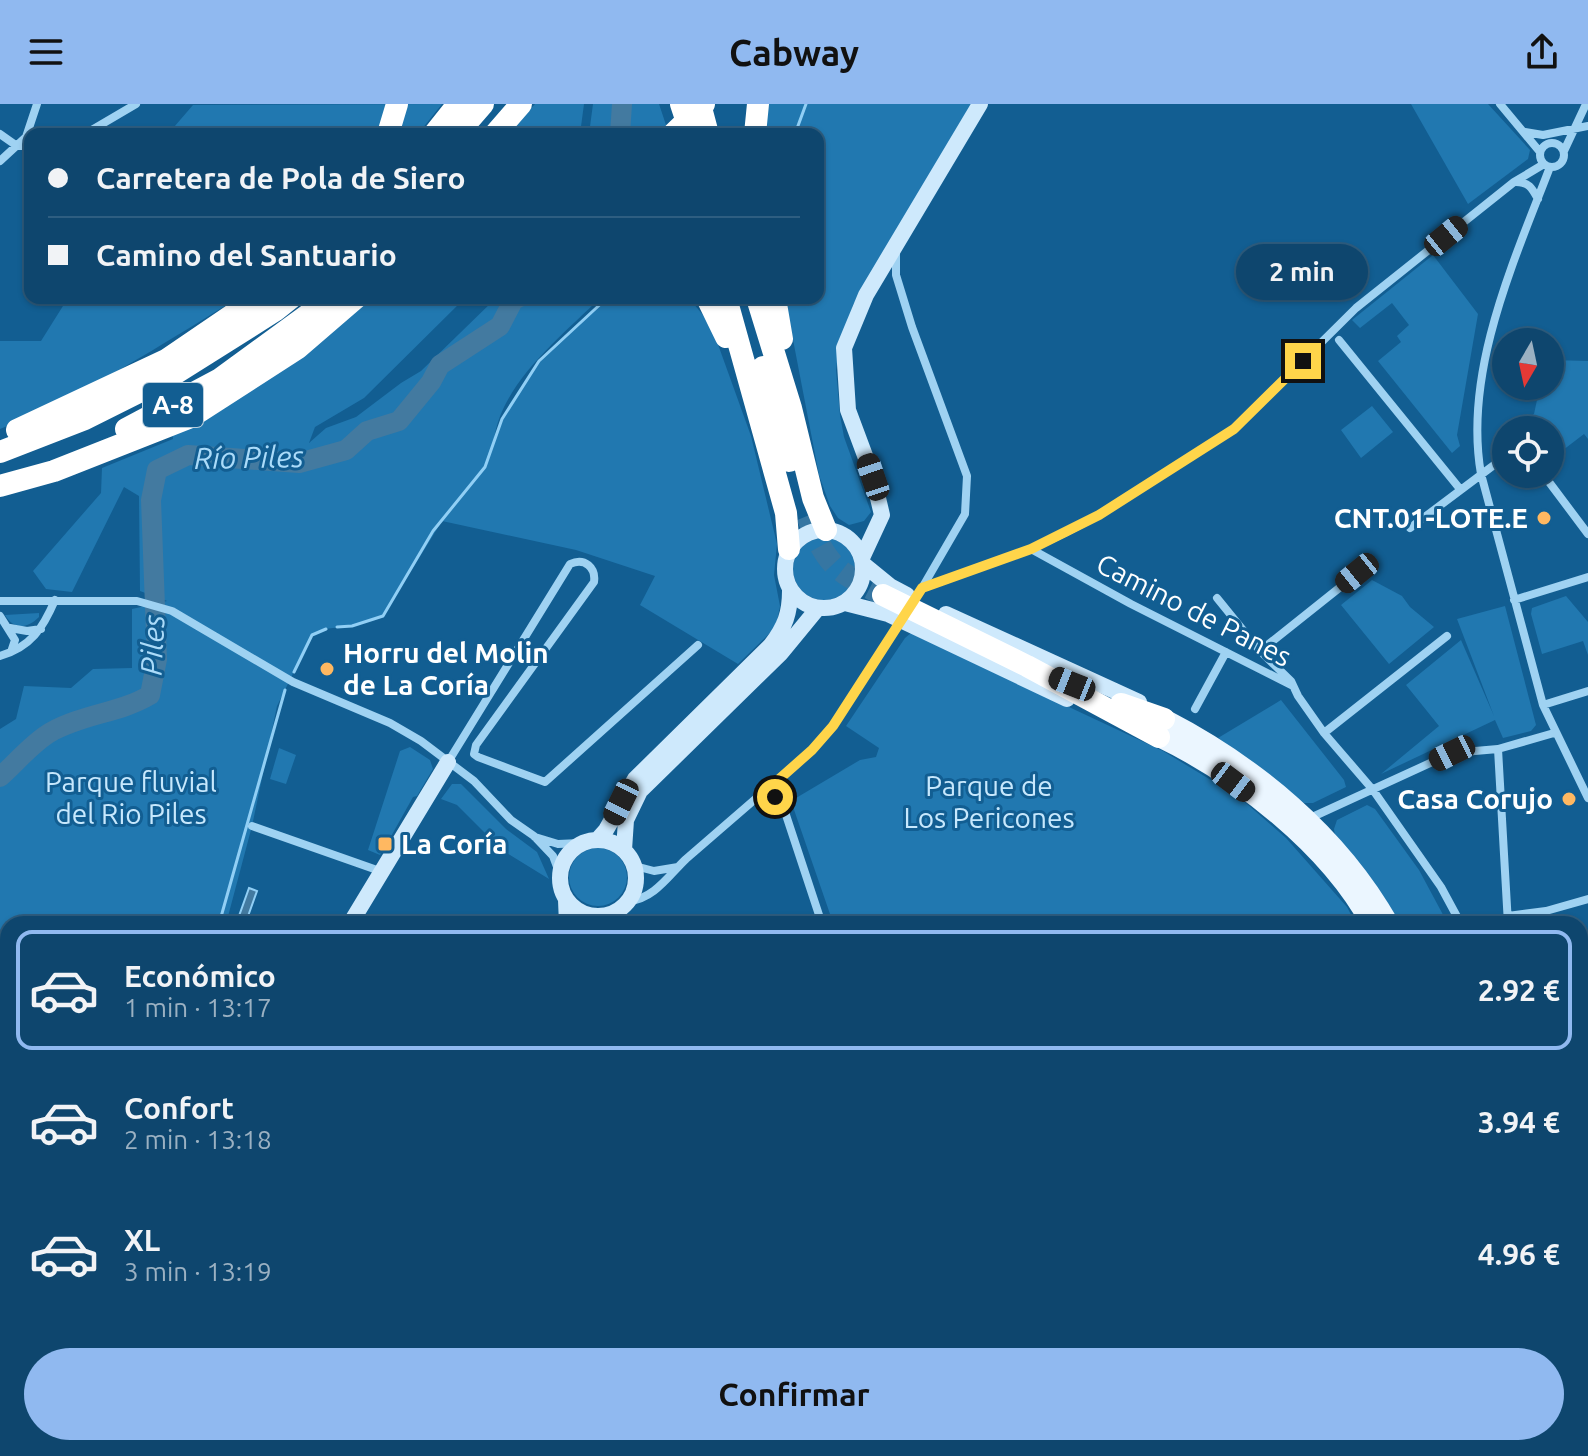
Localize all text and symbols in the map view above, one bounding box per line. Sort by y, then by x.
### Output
icon: menu [24,30,68,74]
icon: share [1520,30,1564,74]
text: Cabway [729,32,859,73]
text: Carretera de Pola de Siero [96,161,466,195]
car [1420,212,1472,260]
text: Camino del Santuario [96,238,397,272]
callout: 2 min [1237,245,1369,301]
text: 2 min [1269,257,1335,286]
north arrow [1492,328,1564,400]
map controls [1492,328,1564,488]
route end [1285,343,1321,379]
road number: A-8 [143,383,203,427]
button: locate [1492,416,1564,488]
water label: Río Piles [194,439,305,475]
car [854,450,892,504]
place label: CNT.01-LOTE.E [1334,502,1528,533]
marker: CNT.01-LOTE.E [1535,509,1553,527]
street label: Camino de Panes [1092,547,1297,672]
car [1331,549,1383,597]
water label: Piles [133,613,171,676]
place label: Horru del Molin de La Coría [343,637,549,700]
marker: Horru del Molin de La Coría [318,660,336,678]
car [1045,664,1099,704]
car [1425,732,1479,774]
car [1207,758,1259,806]
park label: Parque fluvial del Rio Piles [45,766,217,829]
park label: Parque de Los Pericones [903,770,1075,833]
car [600,775,642,829]
route start [757,779,793,815]
place label: Casa Corujo [1397,783,1553,814]
marker: Casa Corujo [1560,790,1578,808]
place label: La Coría [401,828,508,859]
marker: La Coría [376,835,394,853]
icon: car [28,954,100,1026]
text: Económico [124,959,276,993]
text: 2.92 € [1478,973,1560,1007]
text: 1 min · 13:17 [124,993,272,1022]
icon: car [28,1086,100,1158]
text: Confort [124,1091,234,1125]
text: 3.94 € [1478,1105,1560,1139]
text: 2 min · 13:18 [124,1125,272,1154]
icon: car [28,1218,100,1290]
text: XL [124,1223,160,1257]
text: 4.96 € [1478,1237,1560,1271]
text: 3 min · 13:19 [124,1257,272,1286]
button: Confirmar [24,1348,1564,1440]

